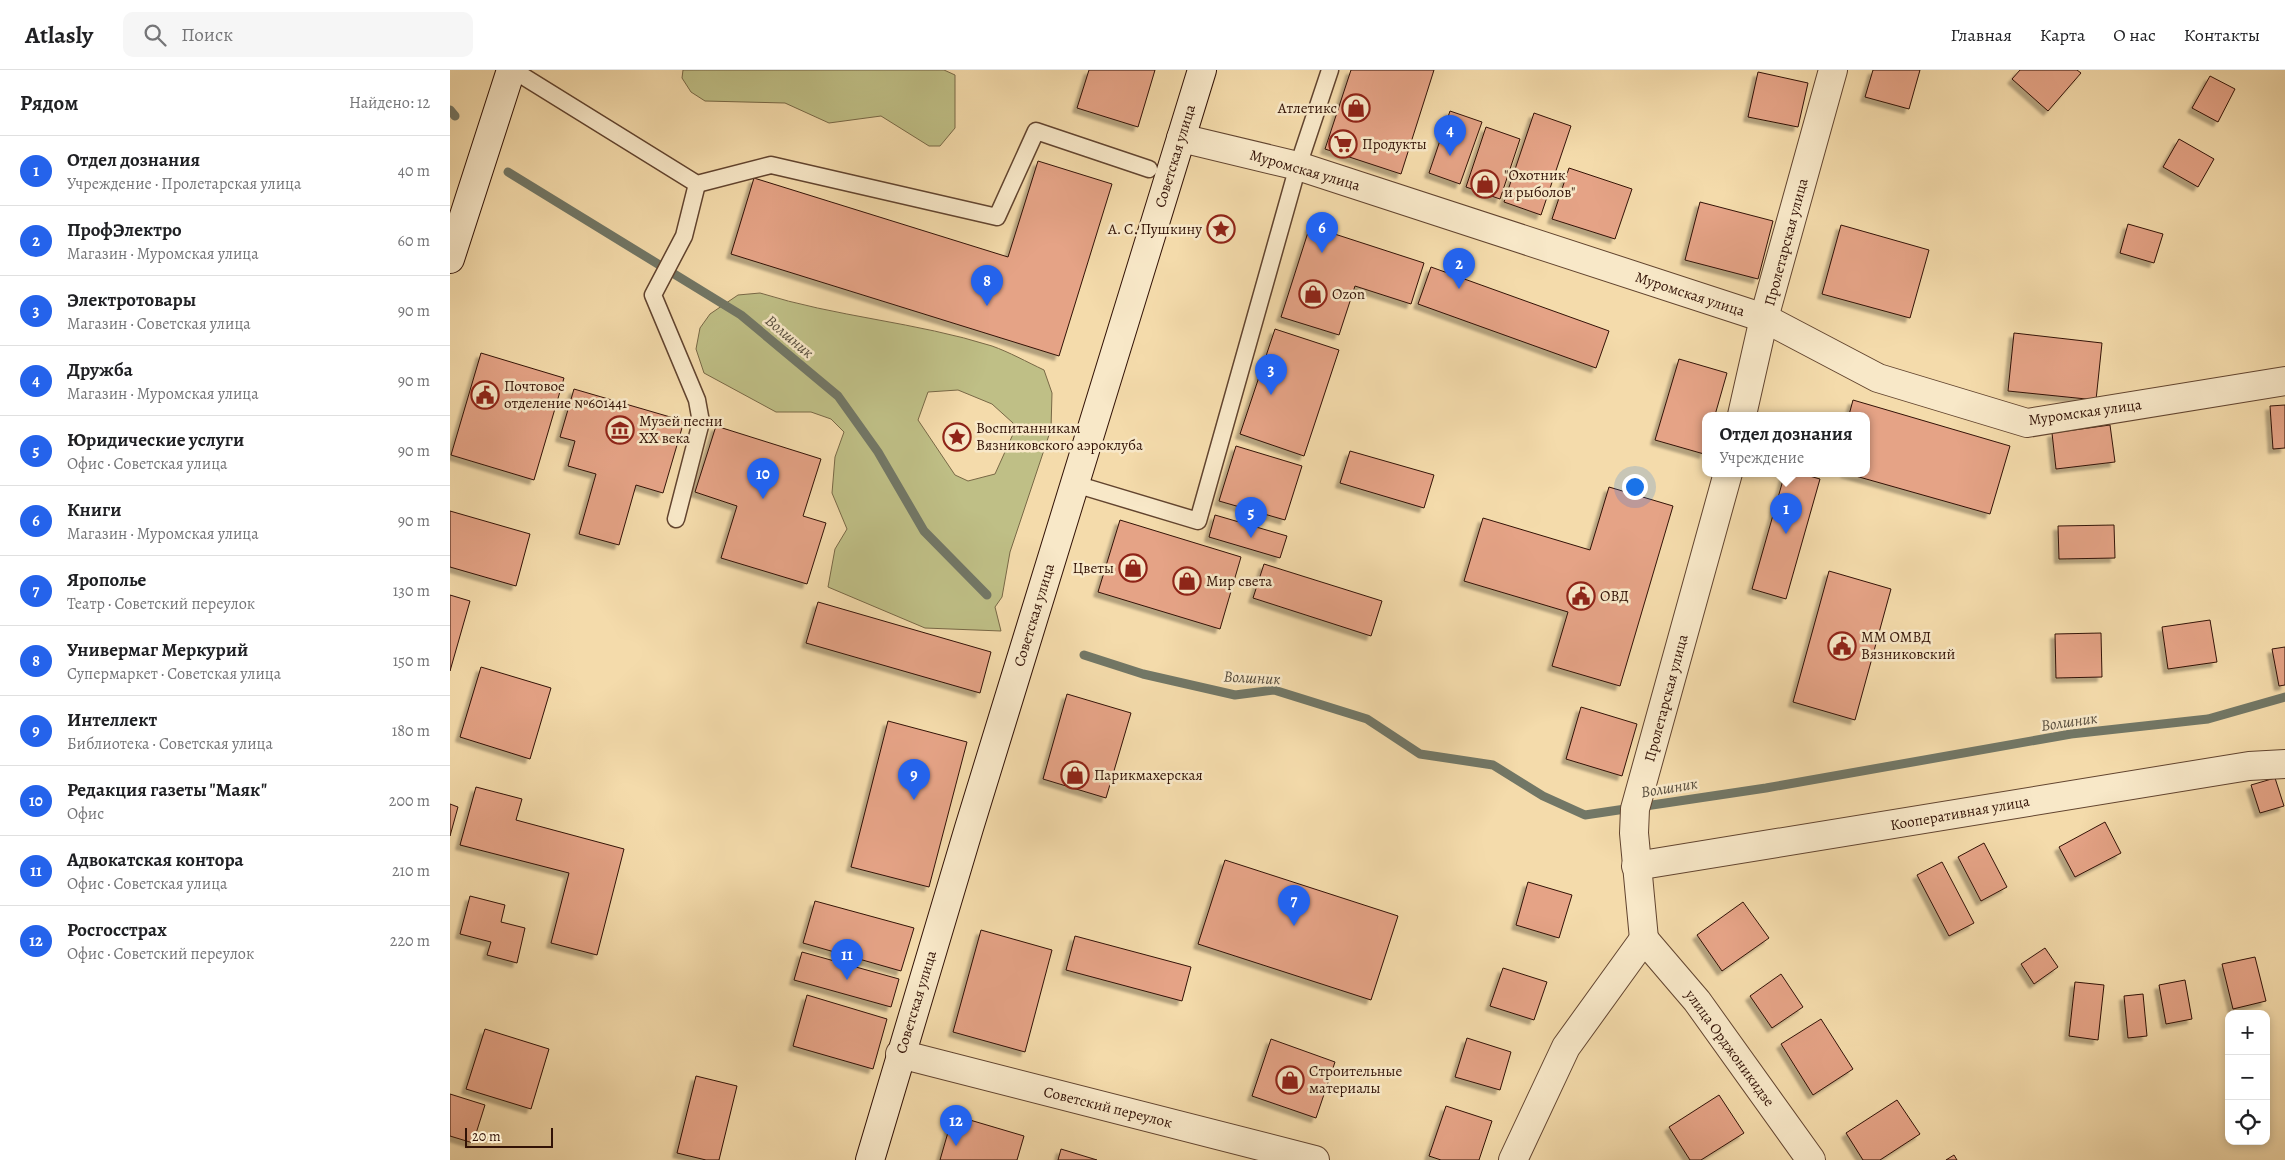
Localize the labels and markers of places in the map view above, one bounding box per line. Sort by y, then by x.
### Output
shop icon: Атлетикс [1341,93,1371,123]
place label: Атлетикс [1277,98,1337,118]
pin: 4 [1434,115,1466,156]
supermarket icon: Продукты [1328,129,1358,159]
place label: Продукты [1362,134,1427,154]
place label: "Охотник и рыболов" [1504,165,1575,202]
shop icon: "Охотник и рыболов" [1470,169,1500,199]
pin: 6 [1306,212,1338,253]
place icon: А. С. Пушкину [1206,214,1236,244]
place label: А. С. Пушкину [1107,219,1202,239]
pin: 2 [1443,248,1475,289]
pin: 8 [971,265,1003,306]
shop icon: Ozon [1298,279,1328,309]
place label: Ozon [1332,284,1365,304]
pin: 3 [1255,354,1287,395]
place label: Почтовое отделение №601441 [504,376,627,413]
public building icon: Почтовое отделение №601441 [470,380,500,410]
place label: Музей песни XX века [639,411,723,448]
museum icon: Музей песни XX века [605,415,635,445]
place label: Воспитанникам Вязниковского аэроклуба [976,418,1143,455]
place icon: Воспитанникам Вязниковского аэроклуба [942,422,972,452]
pin: 10 [747,458,779,499]
pin: 1 [1770,493,1802,534]
pin: 5 [1235,497,1267,538]
shop icon: Цветы [1118,553,1148,583]
place label: Цветы [1073,558,1114,578]
shop icon: Мир света [1172,566,1202,596]
place label: Мир света [1206,571,1272,591]
public building icon: ОВД [1566,581,1596,611]
place label: ОВД [1600,586,1629,606]
place label: ММ ОМВД Вязниковский [1861,627,1955,664]
public building icon: ММ ОМВД Вязниковский [1827,631,1857,661]
pin: 9 [898,759,930,800]
shop icon: Парикмахерская [1060,760,1090,790]
place label: Парикмахерская [1094,765,1203,785]
pin: 7 [1278,885,1310,926]
pin: 11 [831,939,863,980]
place label: Строительные материалы [1309,1061,1403,1098]
shop icon: Строительные материалы [1275,1065,1305,1095]
pin: 12 [940,1105,972,1146]

